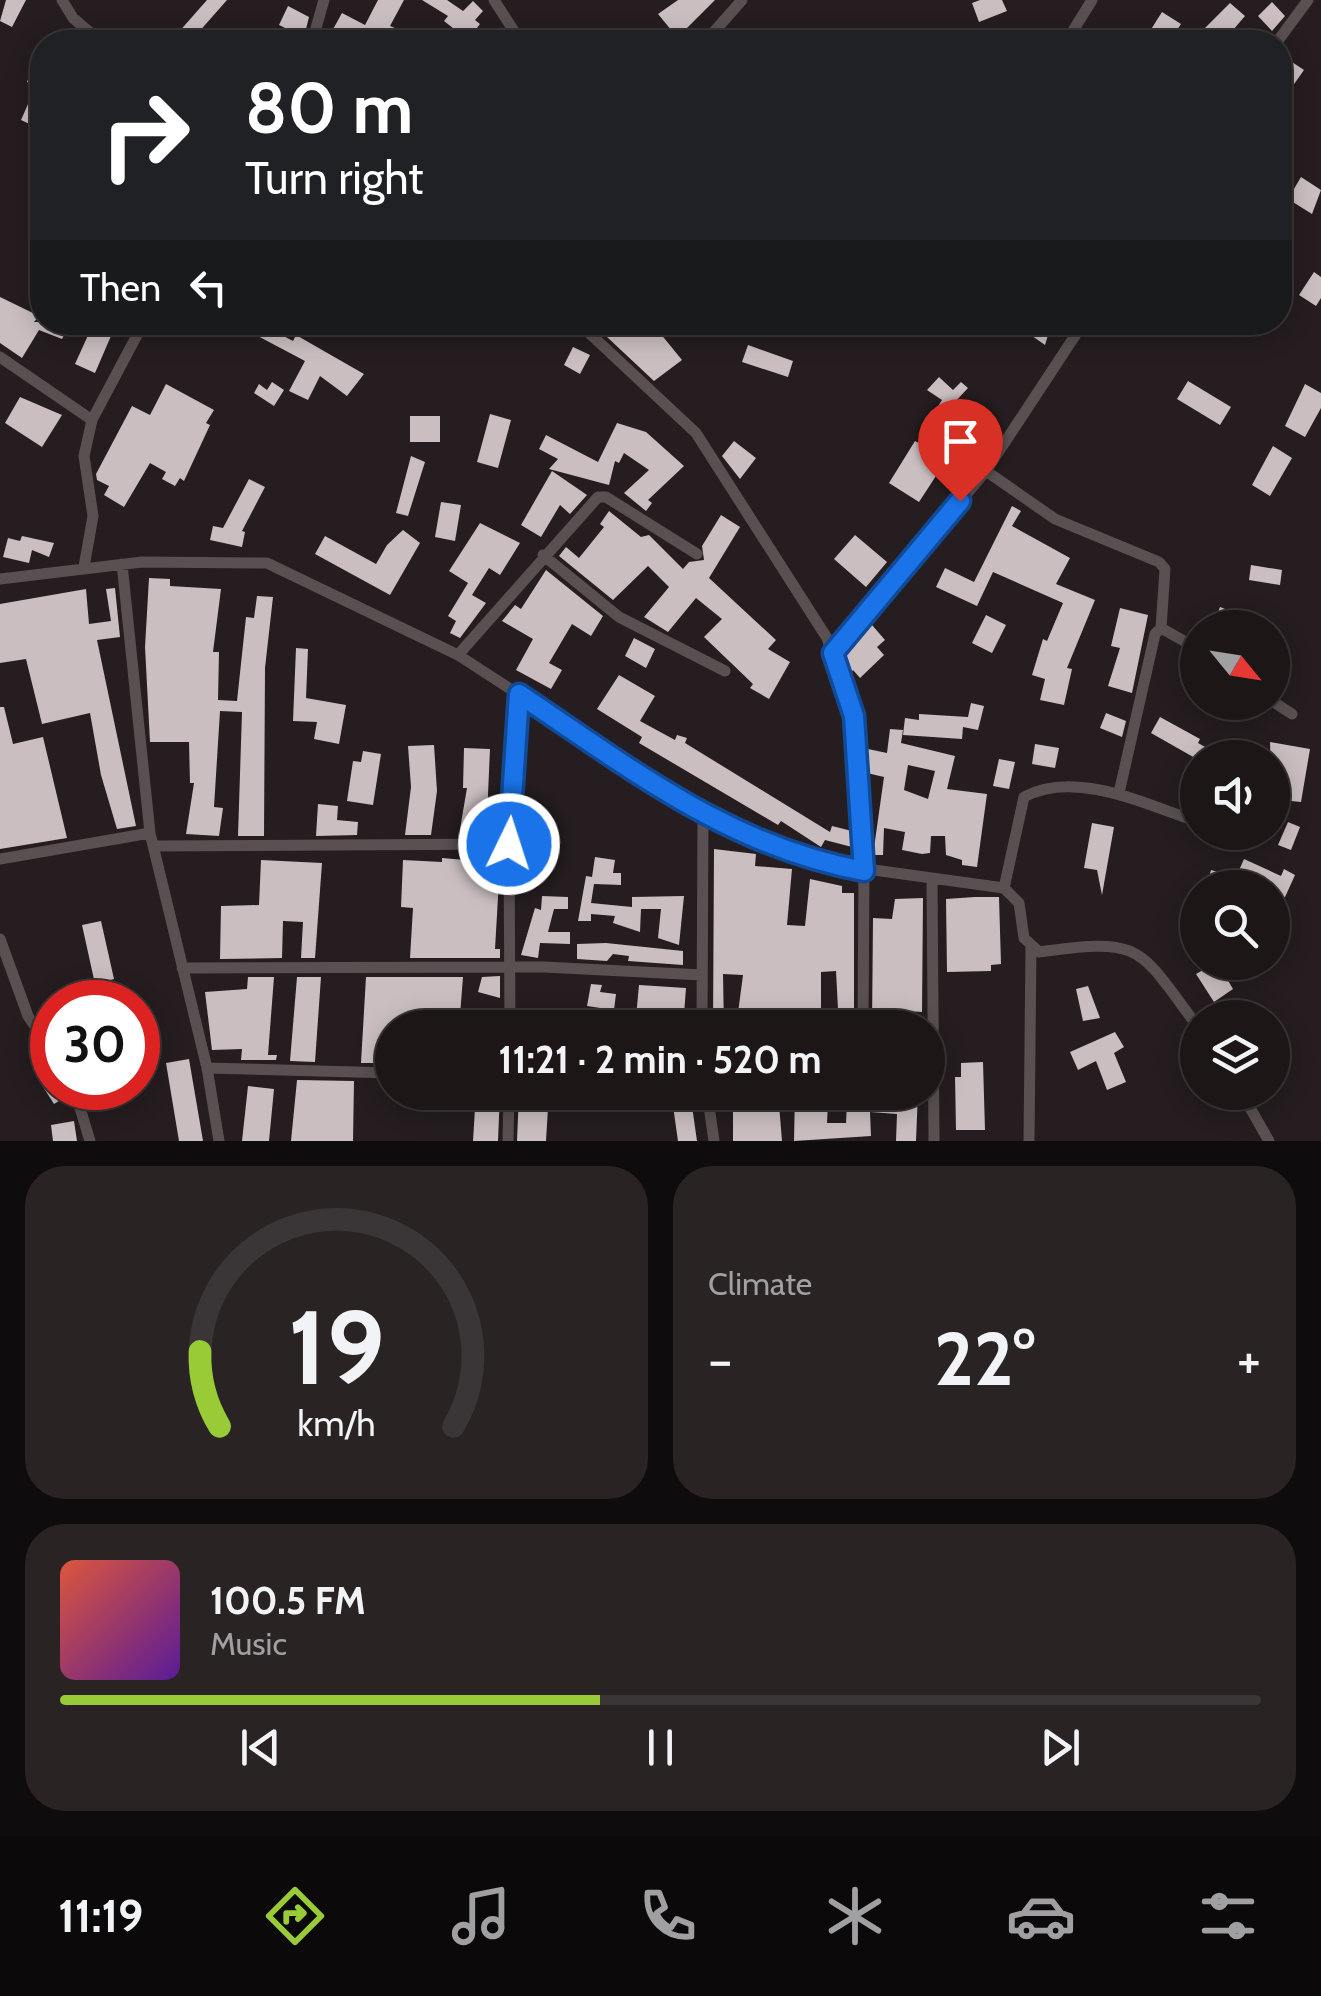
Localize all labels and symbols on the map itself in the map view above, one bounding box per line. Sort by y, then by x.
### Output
pin [918,399,1003,502]
north arrow [1180,610,1290,720]
position arrow [457,792,561,896]
speed limit sign: 30 [30,980,160,1110]

